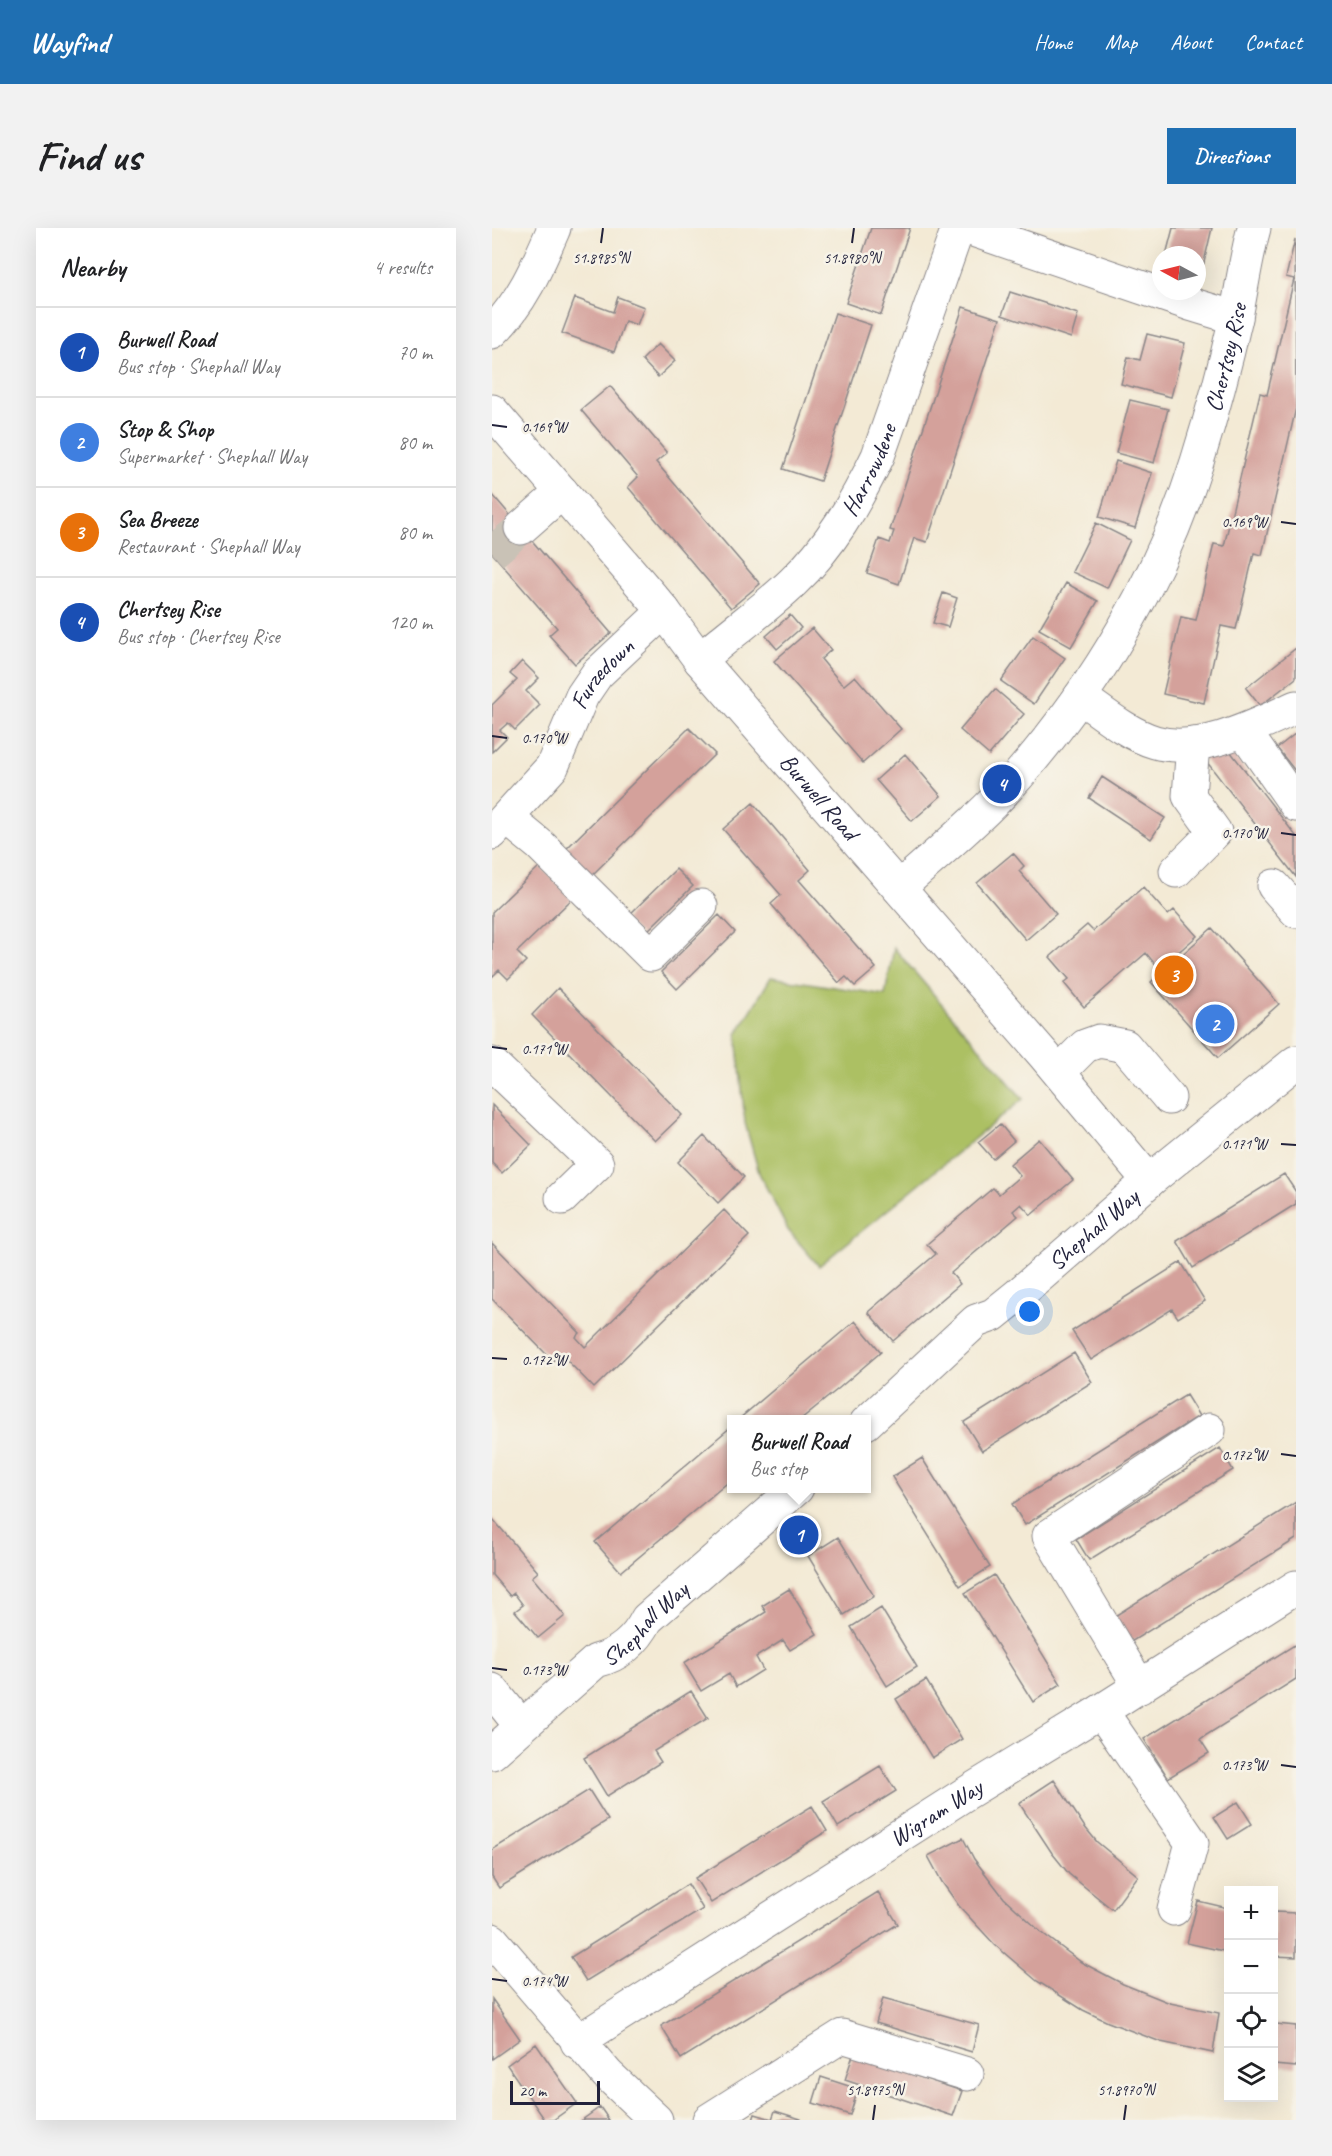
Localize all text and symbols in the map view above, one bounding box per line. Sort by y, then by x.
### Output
text: Wayfind [30,25,109,60]
text: Home [1034,29,1072,55]
text: Map [1105,29,1137,55]
text: About [1170,29,1212,55]
text: Contact [1245,29,1302,55]
button: Directions [1167,128,1296,184]
text: Find us [36,130,141,183]
north arrow [1152,246,1206,300]
text: 51.8985°N [573,249,632,268]
text: 51.8980°N [824,249,883,268]
text: Nearby [60,251,125,284]
text: 4 results [373,255,432,280]
street label: Chertsey Rise [1198,299,1254,415]
text: Burwell Road [117,326,215,354]
text: 1 [75,340,84,365]
text: 70 m [398,340,432,365]
text: Bus stop · Shephall Way [117,354,280,379]
text: Stop & Shop [117,416,213,444]
text: 0.169°W [521,418,570,437]
street label: Harrowdene [834,418,904,521]
text: 2 [75,430,84,455]
text: 80 m [398,430,432,455]
text: Supermarket · Shephall Way [117,444,307,469]
text: Sea Breeze [117,506,198,534]
text: 0.169°W [1221,513,1270,532]
text: 3 [75,520,84,545]
text: 80 m [398,520,432,545]
text: Restaurant · Shephall Way [117,534,299,559]
text: Chertsey Rise [117,596,220,624]
text: 4 [75,610,84,635]
text: 120 m [389,610,432,635]
text: Bus stop · Chertsey Rise [117,624,280,649]
street label: Furzedown [563,632,641,713]
text: 0.170°W [521,729,570,748]
street label: Burwell Road [773,747,867,849]
pin: 4 [982,762,1022,806]
text: 0.170°W [1221,824,1270,843]
pin: 3 [1154,952,1194,998]
pin: 2 [1196,1002,1234,1046]
text: 0.171°W [521,1040,570,1059]
text: 0.171°W [1221,1135,1270,1154]
street label: Shephall Way [1042,1181,1146,1277]
your location [1015,1297,1044,1326]
text: 0.172°W [521,1351,570,1370]
popup [727,1415,871,1493]
text: Burwell Road [750,1428,848,1456]
text: 0.172°W [1221,1446,1270,1465]
text: Bus stop [750,1456,808,1481]
pin: 1 [780,1512,818,1558]
street label: Shephall Way [598,1574,696,1673]
text: 0.173°W [521,1661,570,1680]
text: 0.173°W [1221,1756,1270,1775]
street label: Wigram Way [884,1771,989,1853]
map controls [1224,1886,1278,2102]
button: + [1224,1886,1278,1940]
button: − [1224,1940,1278,1994]
text: 0.174°W [521,1972,570,1991]
button: locate [1224,1994,1278,2048]
button: layers [1224,2048,1278,2102]
scale bar [510,2078,600,2106]
text: 20 m [519,2081,546,2101]
text: 51.8975°N [847,2081,906,2100]
text: 51.8970°N [1098,2081,1157,2100]

